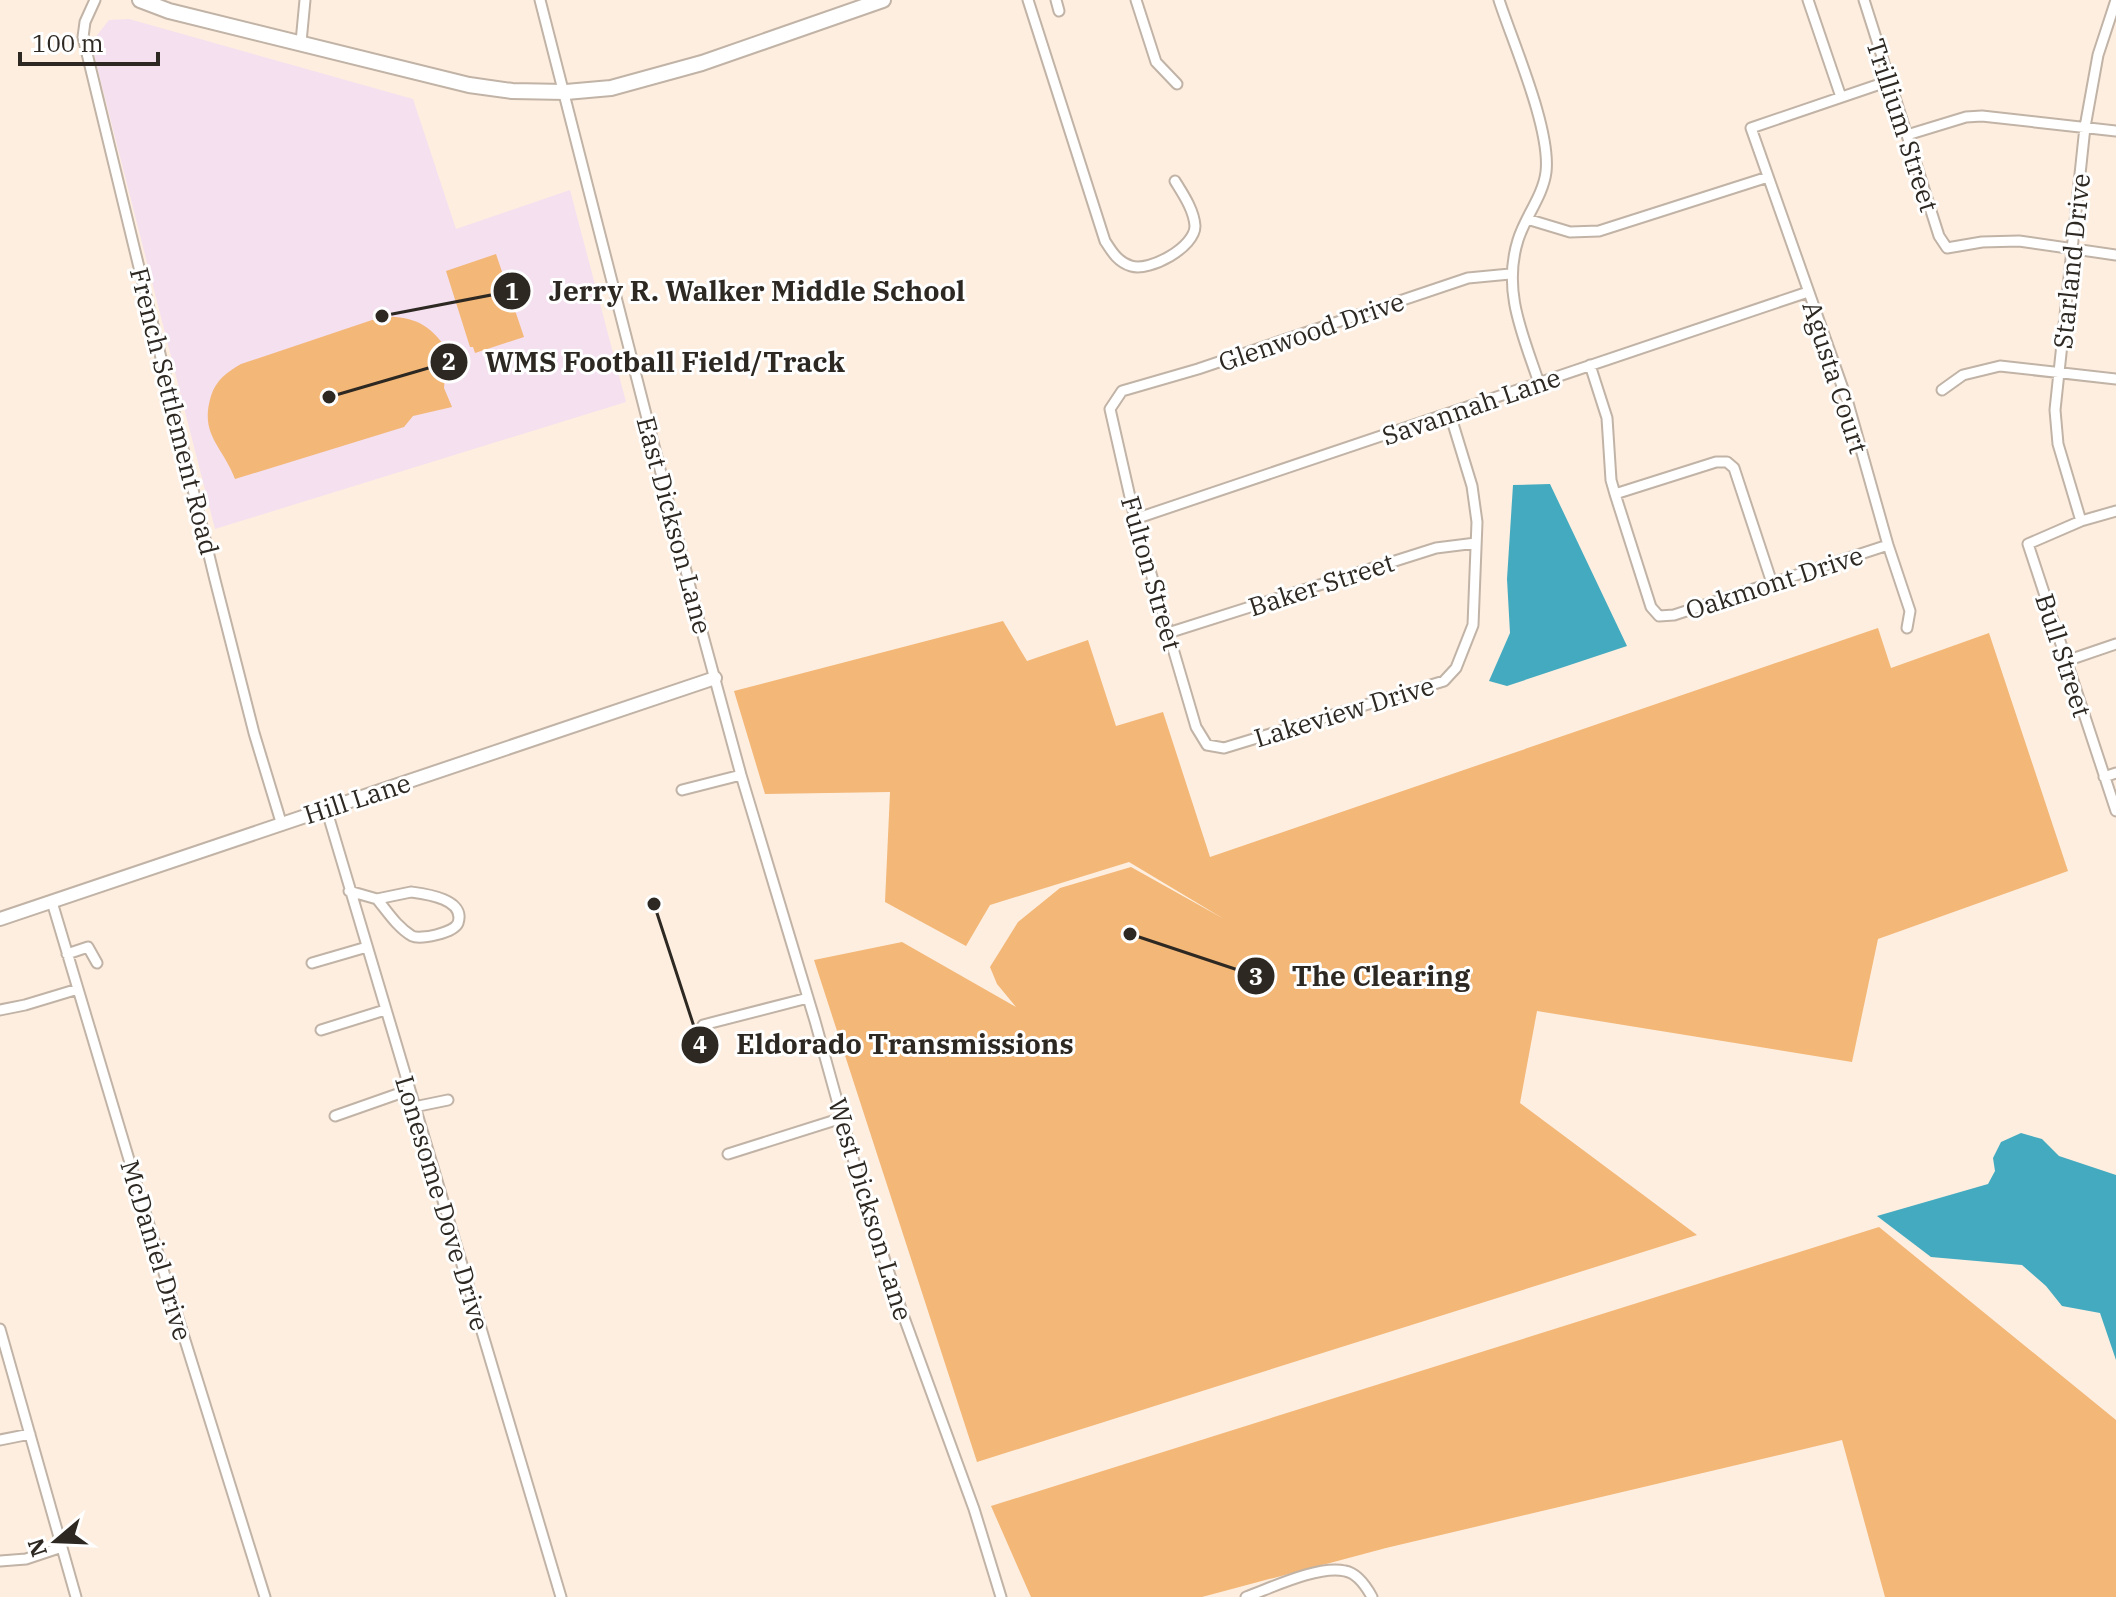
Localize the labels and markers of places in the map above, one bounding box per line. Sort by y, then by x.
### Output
callout: Jerry R. Walker Middle School [492,265,981,317]
callout: WMS Football Field/Track [429,336,861,388]
callout: The Clearing [1236,950,1486,1002]
callout: Eldorado Transmissions [680,1019,1090,1071]

